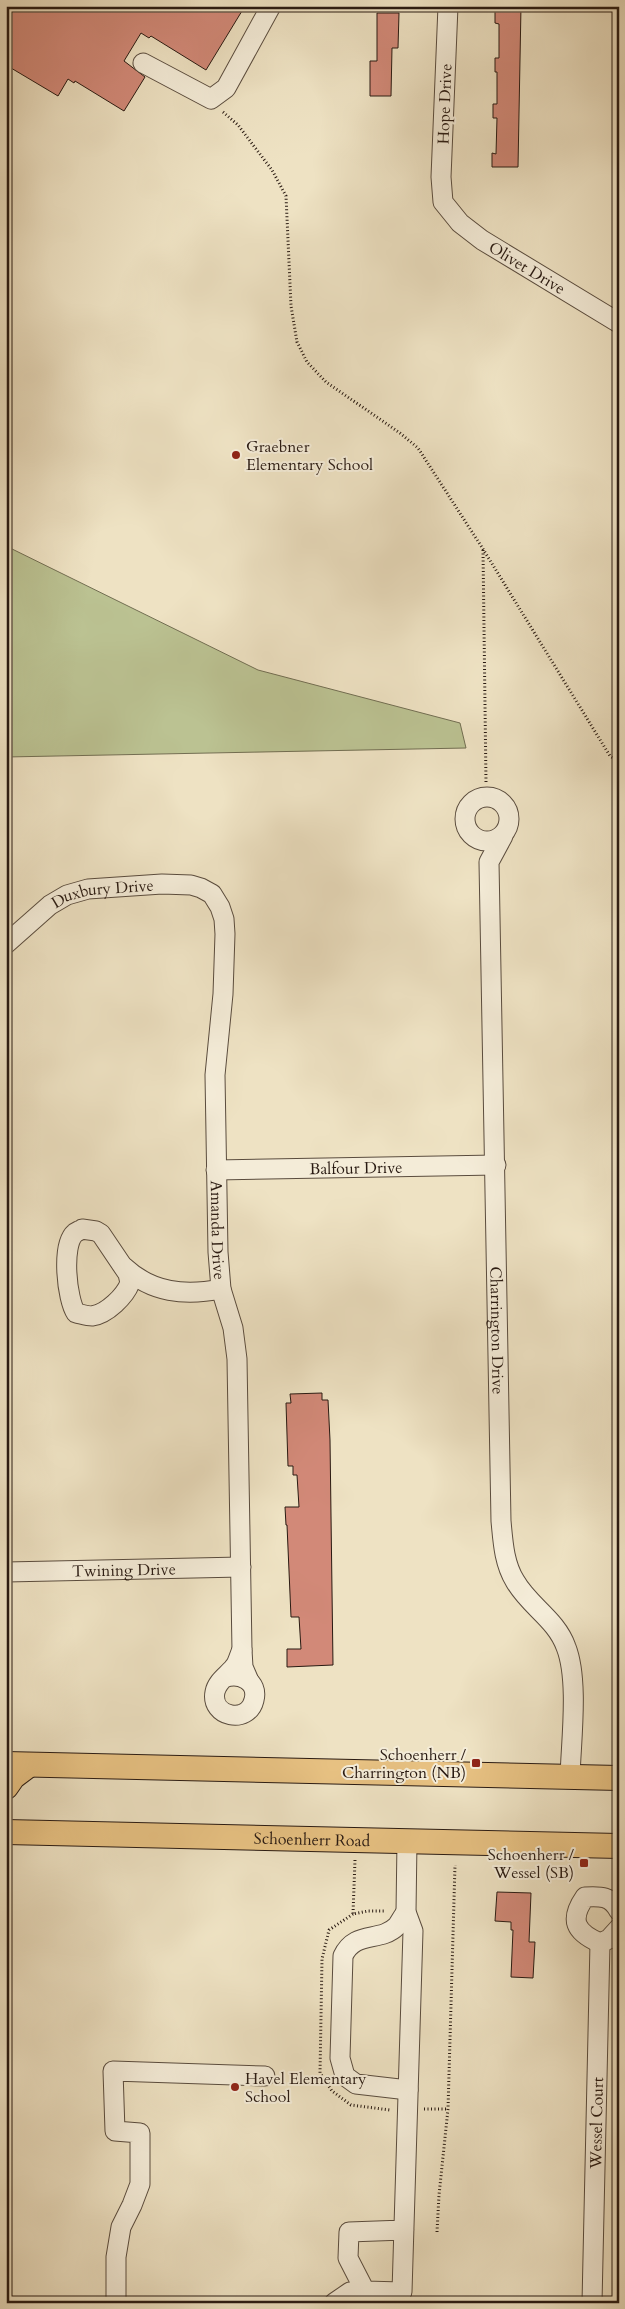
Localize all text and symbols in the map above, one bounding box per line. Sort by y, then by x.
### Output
street label: Hope Drive [433,63,457,145]
street label: Olivet Drive [484,237,569,300]
place label: Graebner Elementary School [246,436,373,476]
marker: Graebner Elementary School [230,449,242,461]
street label: Duxbury Drive [48,875,155,914]
street label: Balfour Drive [309,1157,403,1180]
street label: Amanda Drive [205,1180,230,1281]
street label: Charrington Drive [484,1266,509,1395]
street label: Twining Drive [72,1558,176,1583]
place label: Schoenherr / Charrington (NB) [342,1744,467,1784]
marker: Schoenherr / Charrington (NB) [470,1757,482,1769]
street label: Schoenherr Road [253,1828,371,1852]
place label: Schoenherr / Wessel (SB) [488,1844,575,1884]
marker: Schoenherr / Wessel (SB) [578,1857,590,1869]
place label: Havel Elementary School [245,2068,367,2108]
street label: Wessel Court [585,2077,609,2170]
marker: Havel Elementary School [229,2081,241,2093]

